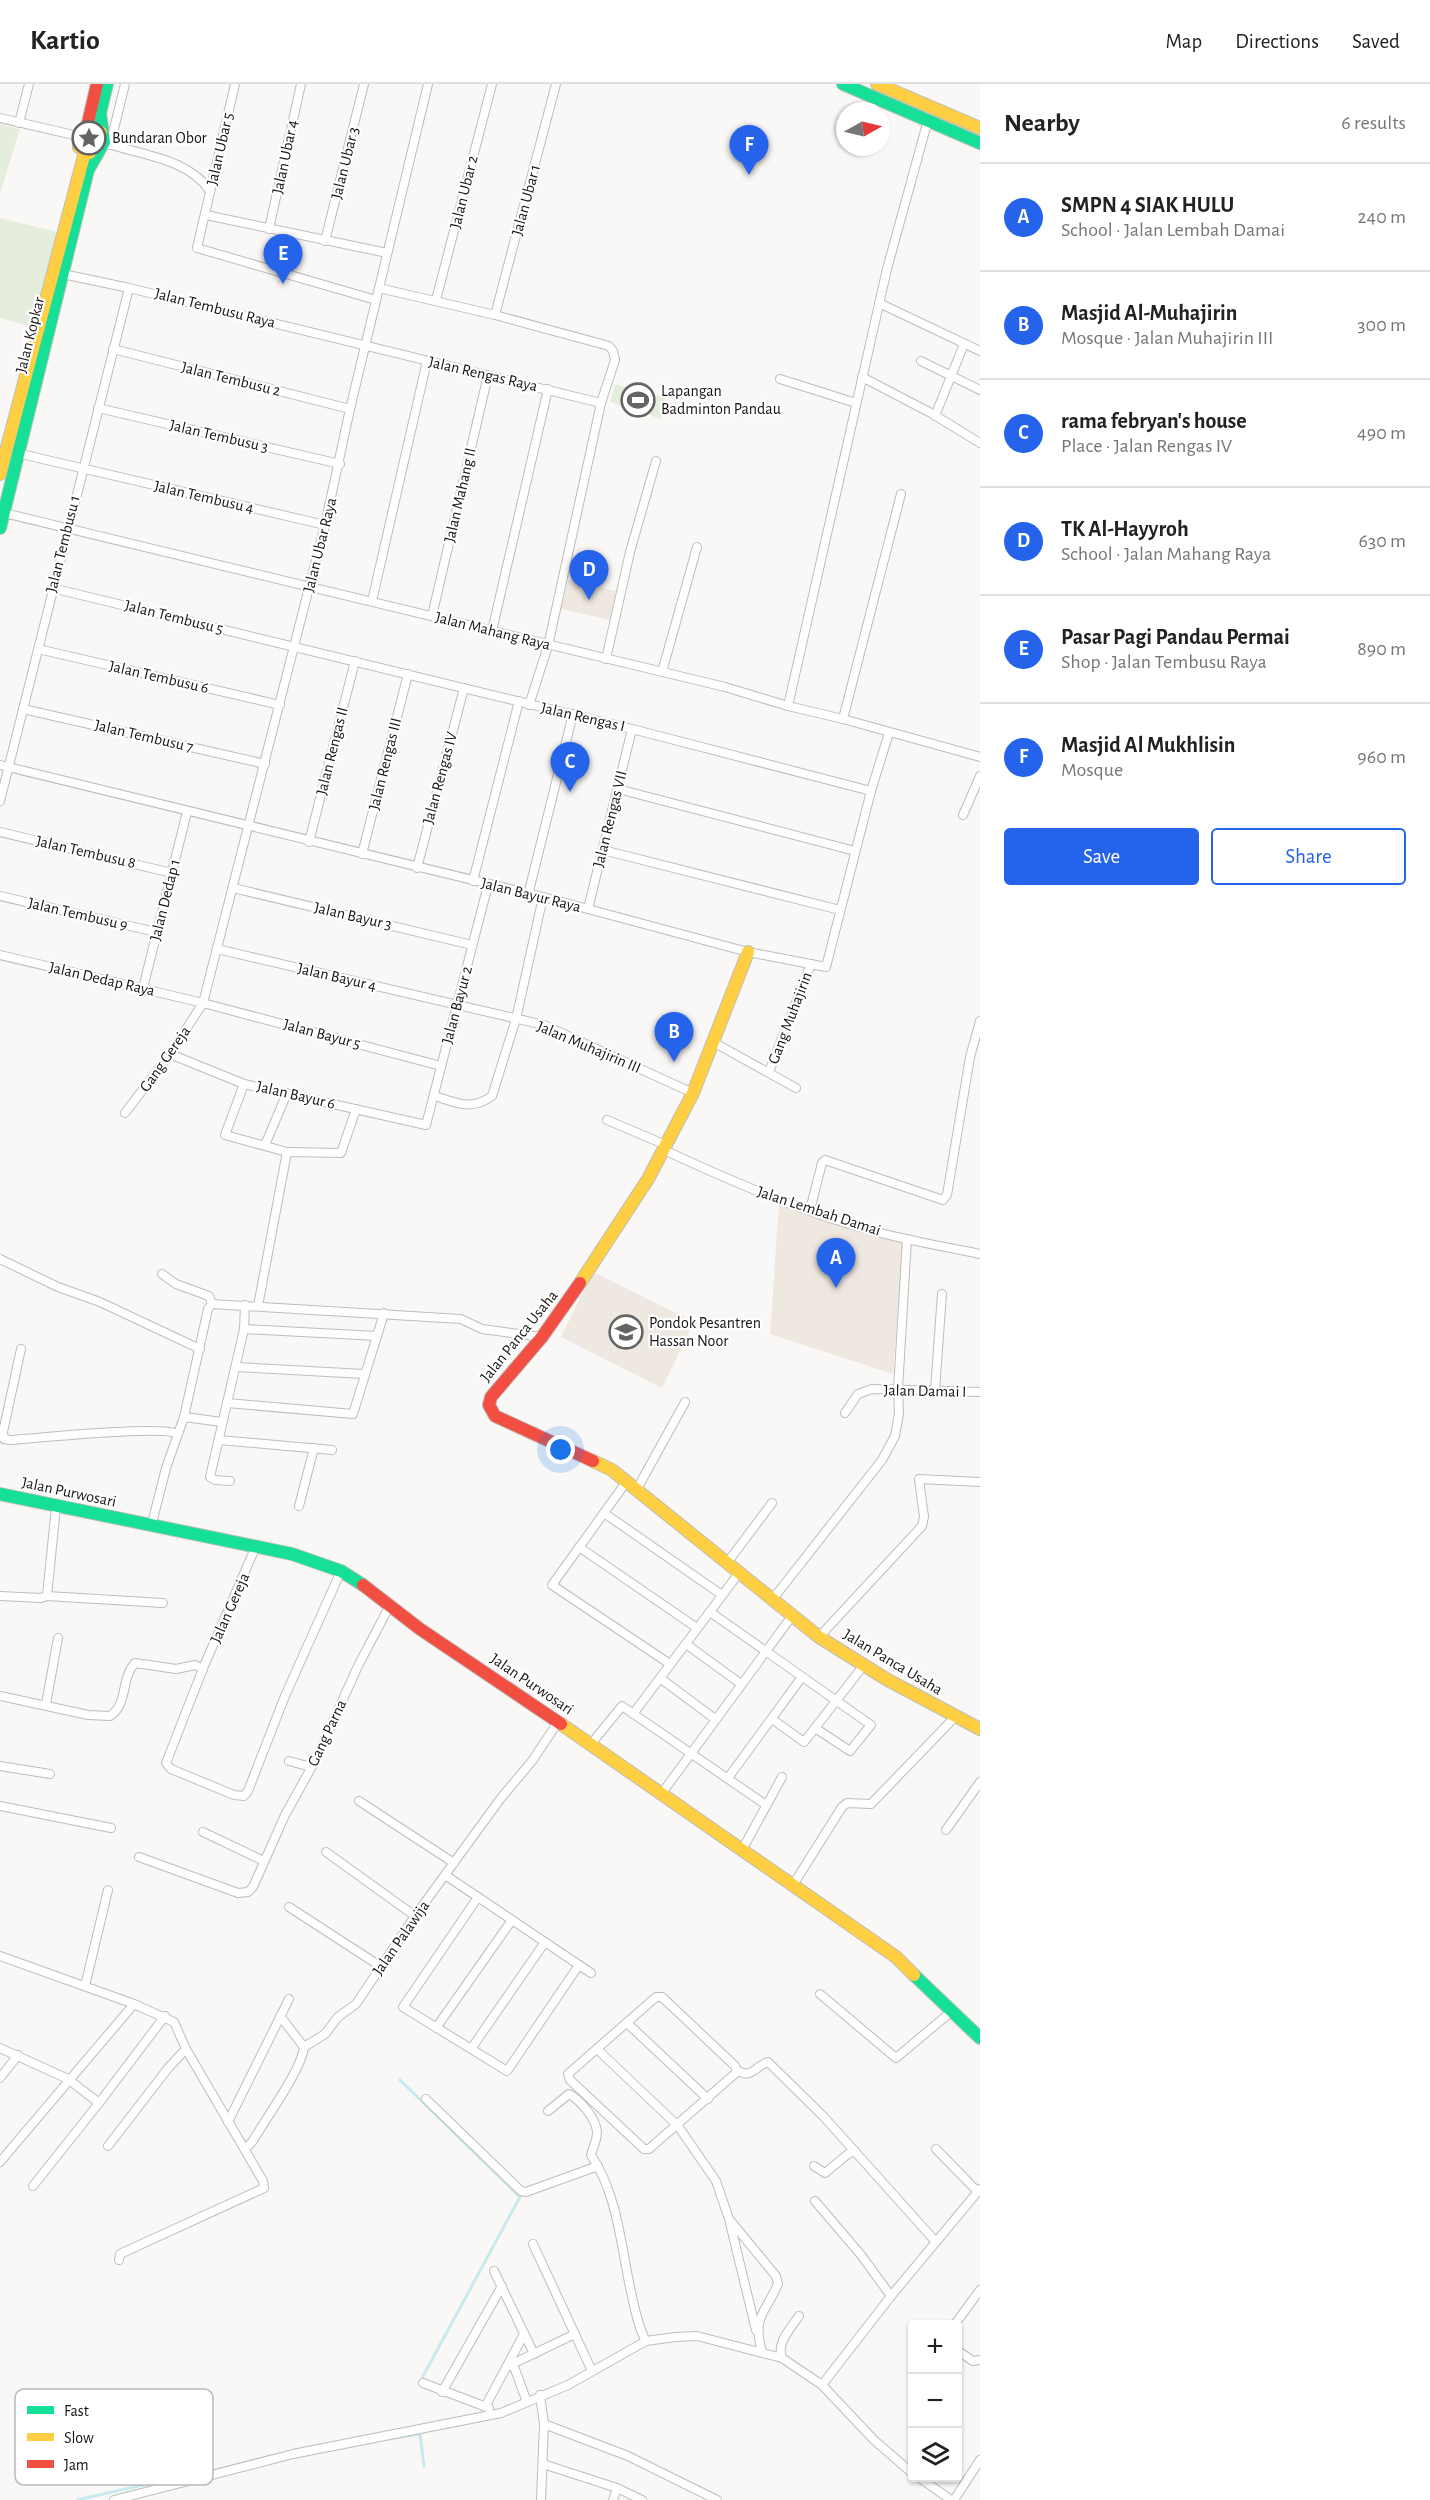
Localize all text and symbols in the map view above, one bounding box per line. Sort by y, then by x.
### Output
text: Kartio [30,27,100,55]
text: Map [1166,31,1202,52]
text: Directions [1235,31,1319,52]
text: Saved [1352,31,1400,52]
north arrow [836,102,890,156]
text: Nearby [1004,110,1080,136]
street label: Jalan Ubar 5 [204,111,236,187]
text: 6 results [1341,113,1406,133]
street label: Jalan Ubar 4 [269,118,301,195]
place icon: Bundaran Obor [71,120,107,156]
street label: Jalan Ubar 3 [328,125,362,201]
pin: F [730,126,768,175]
place label: Bundaran Obor [112,130,208,146]
street label: Jalan Ubar 2 [447,154,481,230]
street label: Jalan Ubar 1 [509,163,543,237]
text: SMPN 4 SIAK HULU [1061,194,1234,216]
text: A [1018,207,1030,227]
text: 240 m [1357,207,1406,227]
text: School · Jalan Lembah Damai [1061,220,1285,240]
pin: E [264,234,302,284]
street label: Jalan Tembusu Raya [153,285,277,332]
street label: Jalan Kopkar [13,294,47,375]
text: Masjid Al-Muhajirin [1061,302,1238,324]
text: B [1018,315,1029,335]
text: 300 m [1357,315,1406,335]
text: Mosque · Jalan Muhajirin III [1061,328,1273,348]
street label: Jalan Rengas Raya [427,354,539,395]
street label: Jalan Tembusu 2 [180,359,282,399]
sports icon: Lapangan Badminton Pandau [620,382,656,418]
place label: Lapangan Badminton Pandau [661,383,781,417]
text: rama febryan's house [1061,410,1247,432]
street label: Jalan Tembusu 3 [168,417,270,455]
text: C [1018,423,1029,443]
text: 490 m [1357,423,1406,443]
text: Place · Jalan Rengas IV [1061,436,1232,456]
street label: Jalan Mahang II [441,446,479,544]
street label: Jalan Tembusu 4 [153,478,256,516]
street label: Jalan Tembusu 1 [43,494,83,594]
street label: Jalan Ubar Raya [300,496,340,594]
text: TK Al-Hayyroh [1061,518,1189,540]
text: D [1017,531,1030,551]
text: 630 m [1359,531,1406,551]
text: School · Jalan Mahang Raya [1061,544,1271,564]
pin: D [570,550,608,600]
street label: Jalan Tembusu 5 [123,597,225,637]
street label: Jalan Mahang Raya [434,609,552,654]
text: Pasar Pagi Pandau Permai [1061,626,1290,648]
text: E [1018,639,1029,659]
text: 890 m [1357,639,1406,659]
text: Shop · Jalan Tembusu Raya [1061,652,1267,672]
street label: Jalan Tembusu 6 [108,658,210,696]
street label: Jalan Rengas I [539,700,627,734]
street label: Jalan Rengas II [313,705,351,797]
street label: Jalan Rengas III [366,716,404,812]
street label: Jalan Tembusu 7 [93,717,195,755]
street label: Jalan Rengas IV [420,730,460,826]
text: Masjid Al Mukhlisin [1061,734,1235,756]
pin: C [550,742,590,792]
text: F [1019,747,1028,767]
text: 960 m [1357,747,1406,767]
text: Mosque [1061,760,1123,780]
street label: Jalan Rengas VII [590,769,630,869]
button: Save [1004,828,1199,885]
button: Share [1211,828,1406,885]
street label: Jalan Tembusu 8 [35,833,137,871]
street label: Jalan Dedap 1 [147,857,183,943]
street label: Jalan Bayur Raya [479,875,583,916]
street label: Jalan Tembusu 9 [27,895,129,933]
street label: Jalan Bayur 3 [312,899,393,934]
street label: Jalan Dedap Raya [47,959,156,1000]
street label: Jalan Bayur 4 [296,960,378,995]
street label: Jalan Bayur 2 [439,964,476,1046]
street label: Gang Muhajirin [765,970,816,1066]
pin: B [654,1012,694,1062]
street label: Jalan Bayur 5 [281,1016,362,1053]
street label: Jalan Muhajirin III [534,1018,643,1077]
street label: Gang Gereja [137,1023,194,1095]
street label: Jalan Bayur 6 [255,1078,337,1113]
street label: Jalan Lembah Damai [755,1183,883,1239]
pin: A [816,1238,856,1288]
street label: Jalan Panca Usaha [477,1287,561,1385]
school or university icon: Pondok Pesantren Hassan Noor [608,1314,644,1350]
place label: Pondok Pesantren Hassan Noor [649,1315,761,1349]
street label: Jalan Damai I [884,1382,966,1400]
your location [546,1435,575,1464]
street label: Jalan Purwosari [20,1474,118,1510]
street label: Jalan Gereja [207,1571,253,1646]
street label: Jalan Panca Usaha [841,1626,945,1698]
street label: Jalan Purwosari [488,1650,576,1718]
street label: Gang Parna [305,1697,349,1769]
street label: Jalan Palawija [370,1898,433,1979]
map controls [908,2320,962,2482]
button: + [908,2320,962,2374]
button: − [908,2374,962,2428]
legend [15,2389,213,2485]
text: Fast [64,2403,89,2419]
button: layers [908,2428,962,2482]
text: Slow [64,2430,94,2446]
text: Jam [64,2457,89,2473]

